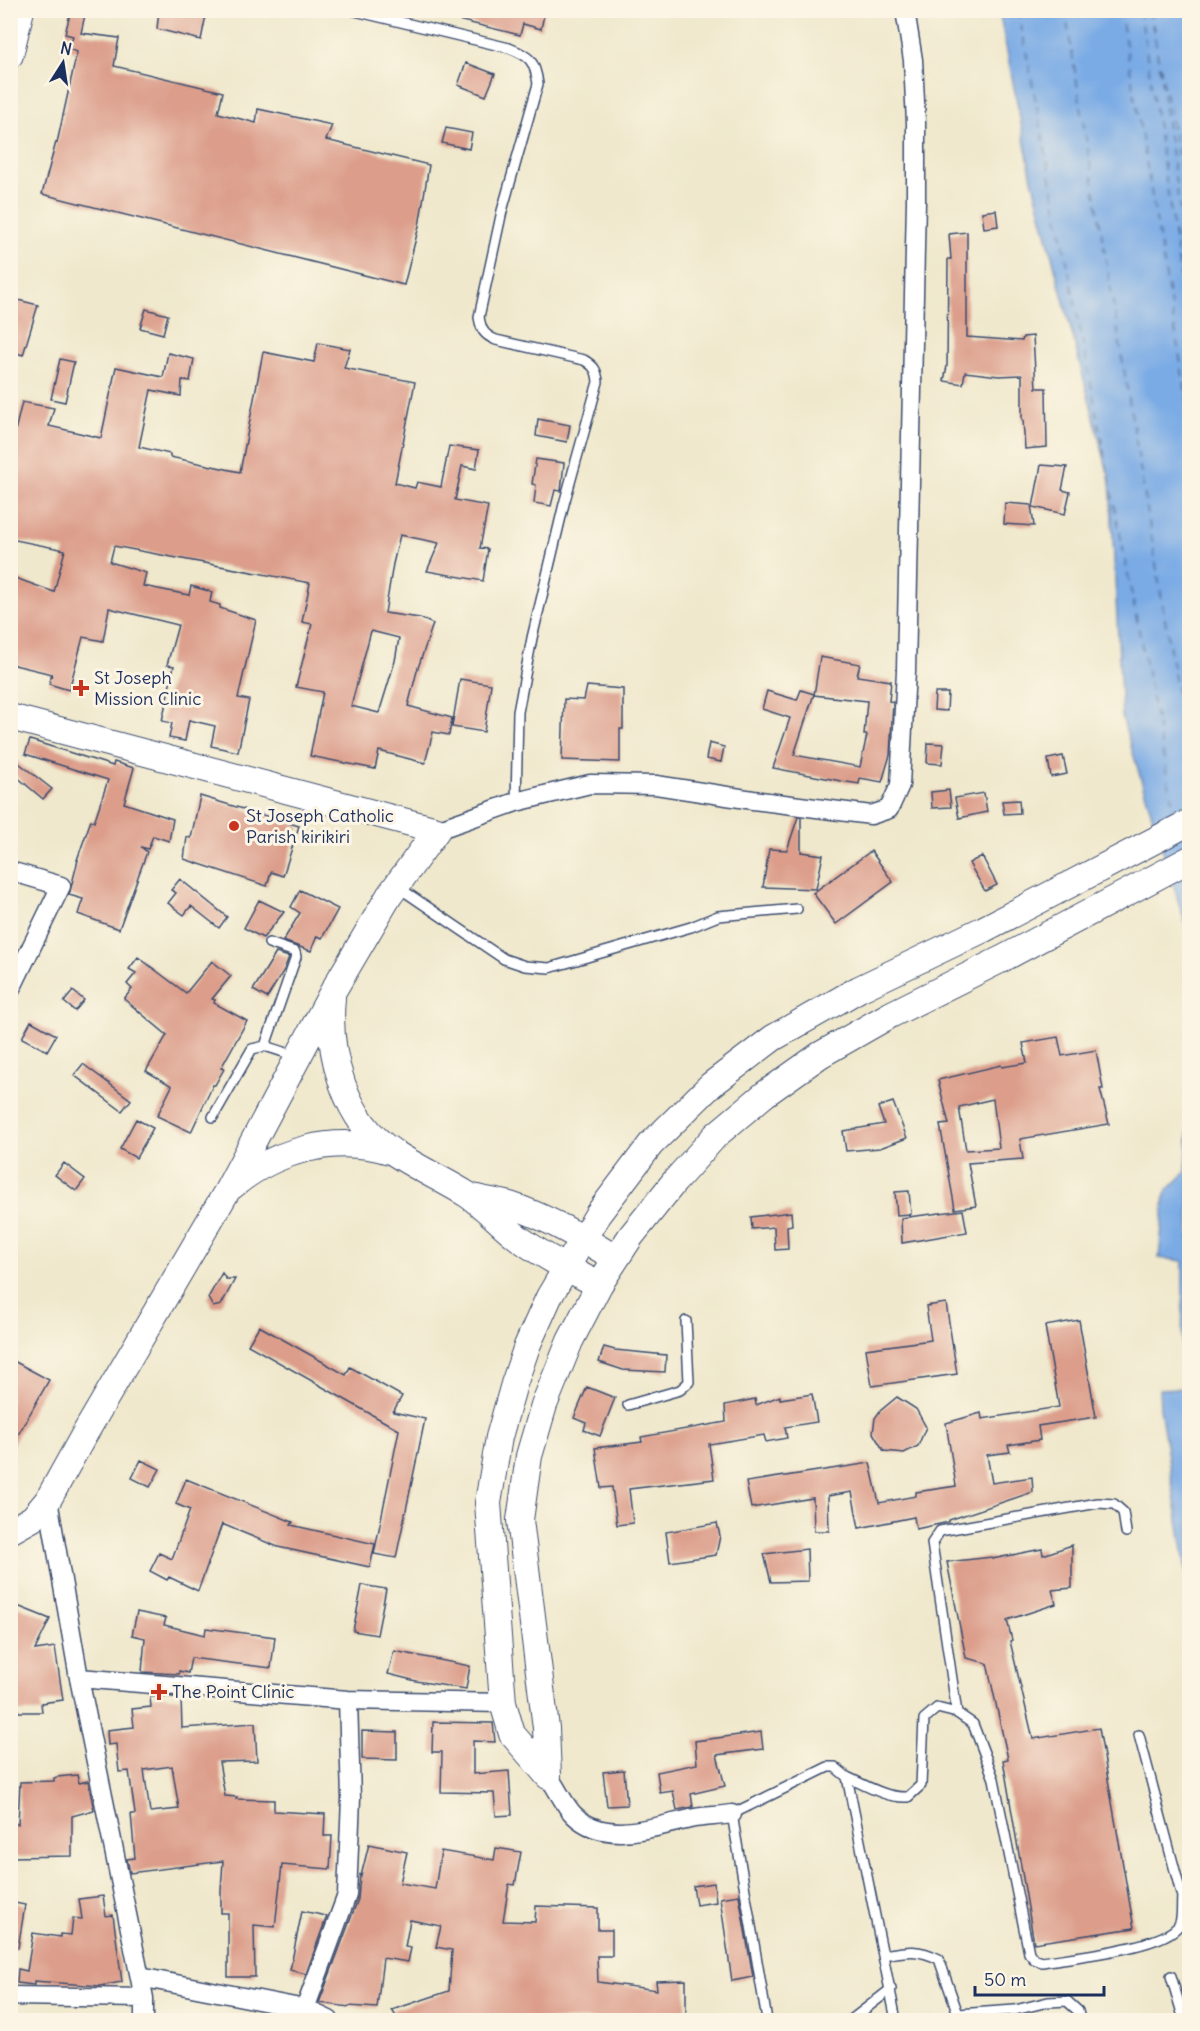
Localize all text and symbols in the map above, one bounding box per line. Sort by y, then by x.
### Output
north arrow [33,33,93,93]
text: N [59,37,74,59]
place label: St Joseph Mission Clinic [94,666,201,710]
marker: St Joseph Mission Clinic [72,679,90,697]
place label: St Joseph Catholic Parish kirikiri [246,804,394,848]
marker: St Joseph Catholic Parish kirikiri [227,819,241,833]
place label: The Point Clinic [172,1680,295,1703]
marker: The Point Clinic [150,1683,168,1701]
scale bar [975,1959,1104,1997]
text: 50 m [984,1968,1026,1991]

